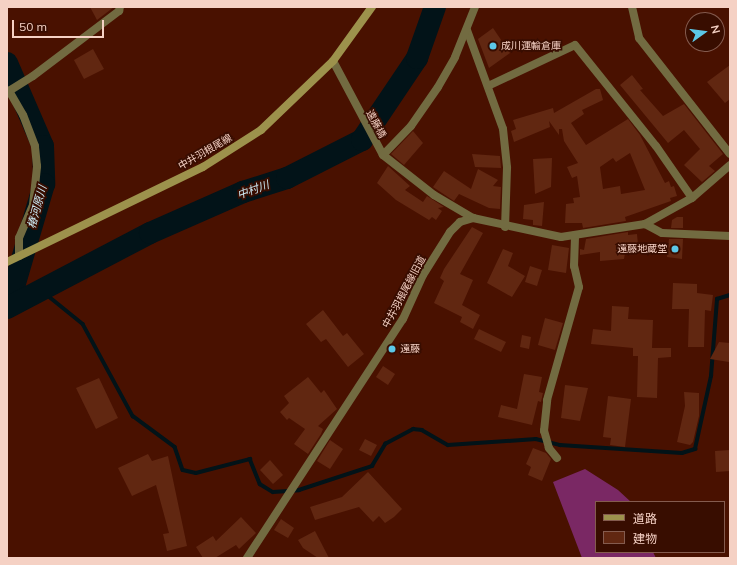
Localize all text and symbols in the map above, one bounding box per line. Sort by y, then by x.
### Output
scale bar [14,12,106,38]
north arrow [685,12,725,52]
text: 50 m [19,19,47,34]
text: N [708,24,723,35]
place label: 成川運輸倉庫 [501,40,561,52]
marker: 成川運輸倉庫 [488,41,498,51]
street label: 遠藤橋 [364,108,388,140]
street label: 中井羽根尾線 [176,132,234,172]
water label: 中村川 [235,178,271,202]
water label: 椿河原川 [25,184,49,230]
place label: 遠藤地蔵堂 [617,243,667,255]
marker: 遠藤地蔵堂 [670,244,680,254]
street label: 中井羽根尾線旧道 [380,254,428,330]
place label: 遠藤 [400,343,420,355]
marker: 遠藤 [387,344,397,354]
legend [595,501,725,553]
text: 道路 [633,511,657,526]
text: 建物 [633,531,657,546]

